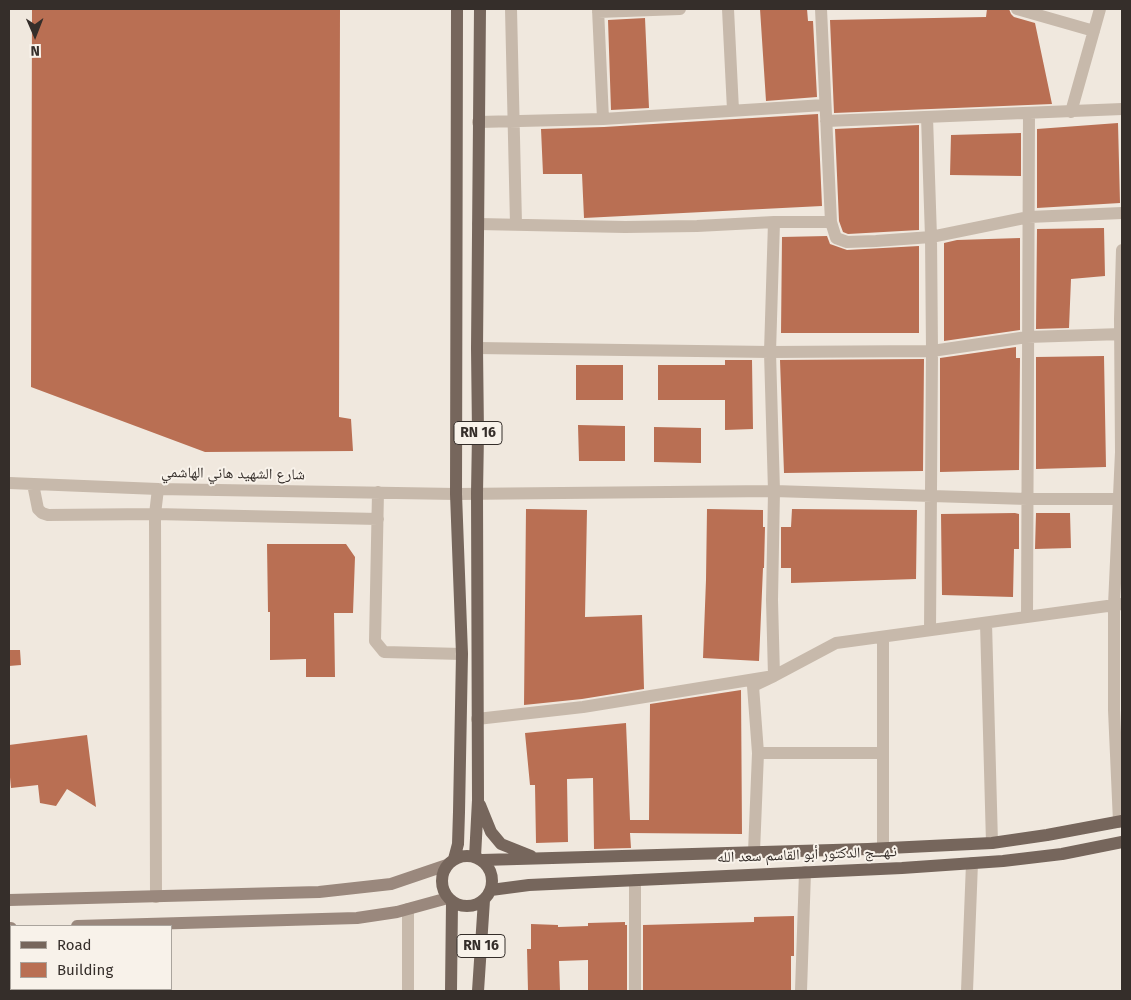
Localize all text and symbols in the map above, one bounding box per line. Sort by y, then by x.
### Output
north arrow [10,10,60,60]
text: N [30,42,40,59]
road number: RN 16 [454,422,502,444]
street label: شارع الشهيد هاني الهاشمي [161,464,305,484]
street label: نـهـــج الدكتور أبو القاسم سعد الله [717,843,897,867]
legend [10,925,172,990]
road number: RN 16 [457,934,505,958]
text: Road [57,936,92,954]
text: Building [57,961,113,979]

